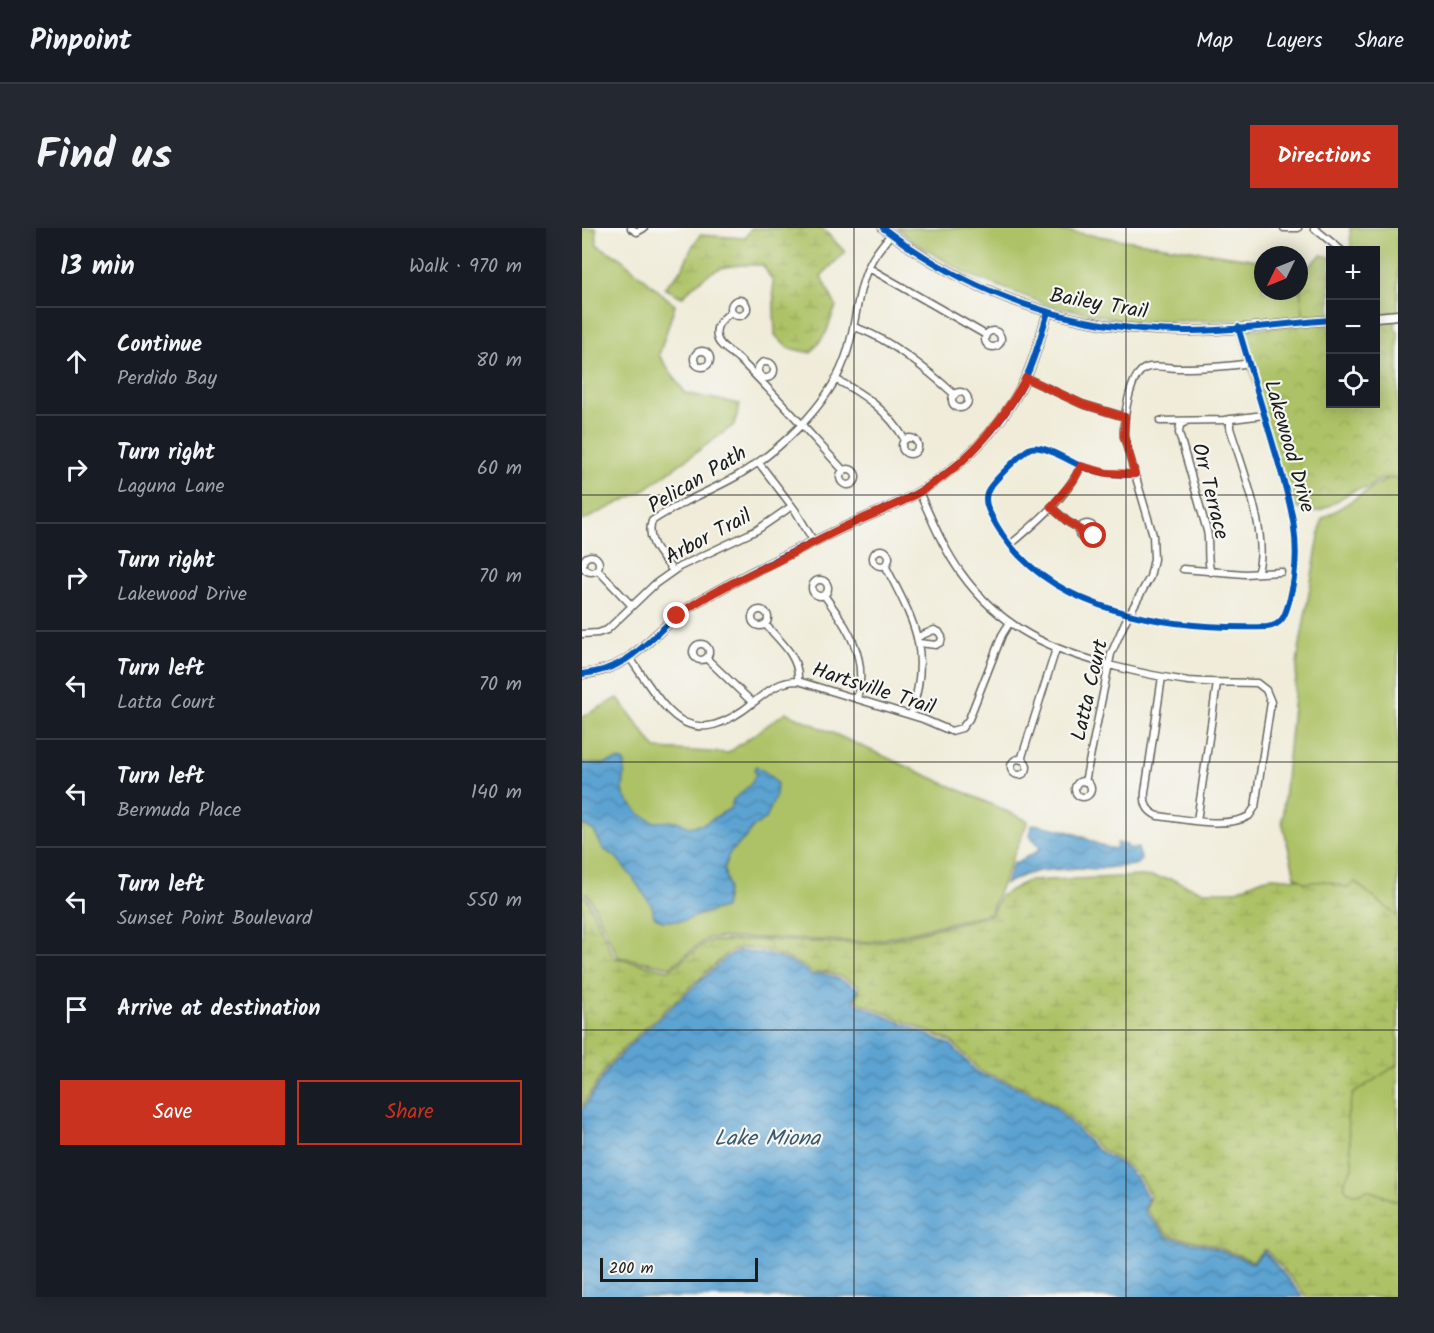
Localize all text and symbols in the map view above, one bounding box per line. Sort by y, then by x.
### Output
text: Pinpoint [30,19,131,64]
text: Map [1196,25,1233,58]
text: Layers [1266,25,1322,58]
text: Share [1355,25,1404,58]
text: Find us [36,123,172,190]
button: Directions [1250,125,1398,188]
text: 13 min [60,246,135,288]
north arrow [1254,246,1308,300]
map controls [1326,246,1380,408]
button: + [1326,246,1380,300]
text: Walk · 970 m [409,251,522,283]
street label: Bailey Trail [1047,280,1150,329]
button: − [1326,300,1380,354]
text: Continue [117,328,202,363]
icon: ahead [60,345,93,378]
text: 80 m [476,345,522,377]
button: locate [1326,354,1380,408]
text: Perdido Bay [117,363,217,395]
street label: Lakewood Drive [1254,376,1323,517]
text: Turn right [117,436,215,471]
street label: Pelican Path [642,438,754,523]
street label: Orr Terrace [1182,440,1238,544]
icon: right [60,453,93,486]
text: 60 m [477,453,522,485]
text: Laguna Lane [117,471,224,503]
street label: Arbor Trail [660,501,758,574]
route start [1080,522,1106,548]
text: Turn right [117,544,215,579]
icon: right [60,561,93,594]
text: 70 m [479,561,522,593]
text: Lakewood Drive [117,579,247,611]
route end [663,602,689,628]
street label: Latta Court [1063,636,1118,744]
text: Turn left [117,652,204,687]
street label: Hartsville Trail [807,654,940,725]
icon: left [60,669,93,702]
text: 70 m [479,669,522,701]
text: Latta Court [117,687,215,719]
text: Turn left [117,760,204,795]
icon: left [60,777,93,810]
text: 140 m [471,777,522,809]
text: Bermuda Place [117,795,241,827]
text: Turn left [117,868,204,903]
icon: left [60,885,93,918]
text: 550 m [467,885,522,917]
text: Sunset Point Boulevard [117,903,312,935]
text: Arrive at destination [117,992,320,1027]
icon: arrive [60,993,93,1026]
button: Save [60,1080,285,1145]
button: Share [297,1080,522,1145]
water label: Lake Miona [714,1122,822,1157]
scale bar [600,1255,758,1282]
text: 200 m [609,1256,653,1281]

